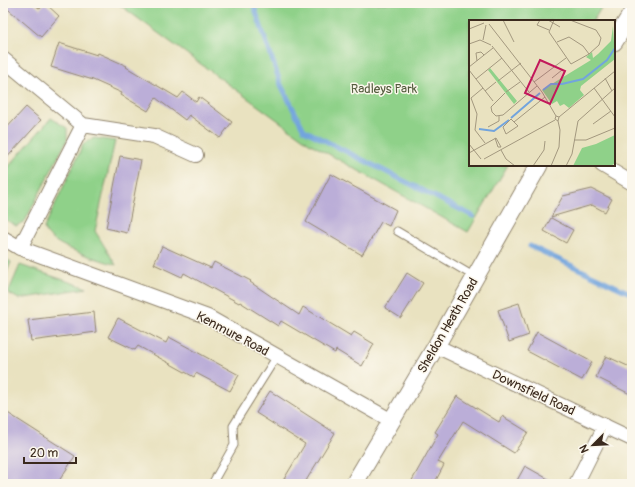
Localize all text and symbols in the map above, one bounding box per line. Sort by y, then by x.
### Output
inset map [469,20,615,166]
park label: Radleys Park [351,81,418,97]
street label: Sheldon Heath Road [414,275,482,376]
street label: Kenmure Road [193,308,272,360]
street label: Downsfield Road [489,367,578,419]
north arrow [573,425,613,465]
scale bar [24,439,76,465]
text: N [577,442,592,455]
text: 20 m [30,446,59,461]

